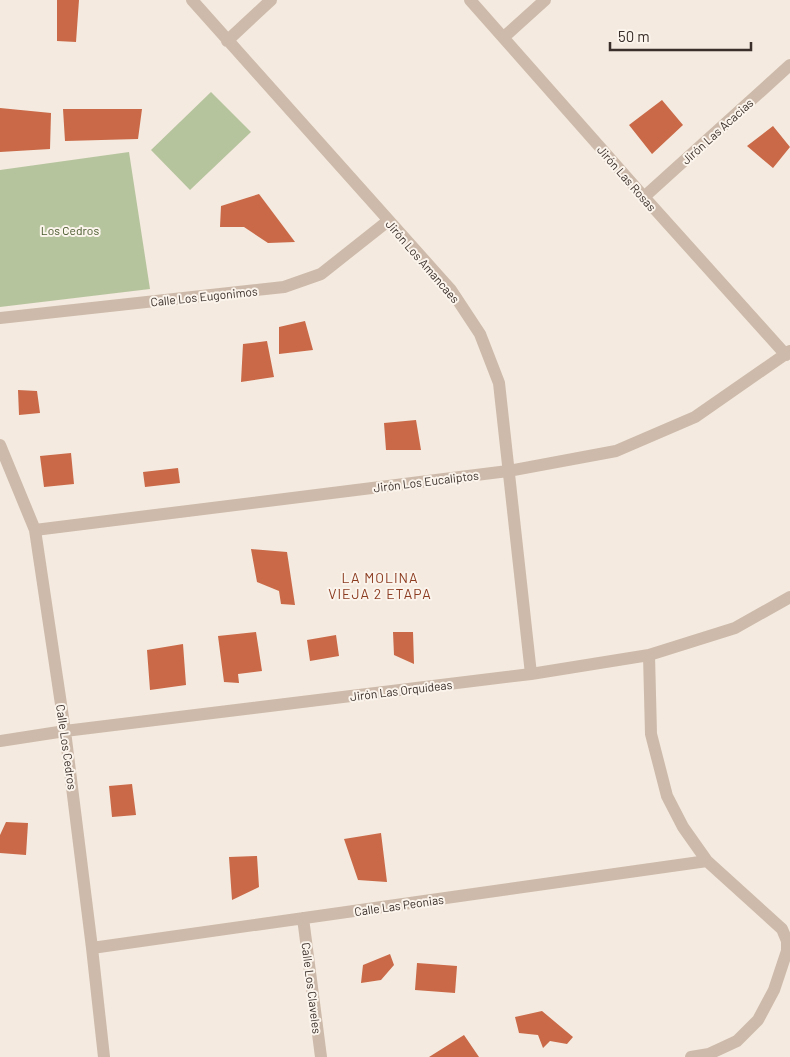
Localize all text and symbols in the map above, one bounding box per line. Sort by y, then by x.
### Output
scale bar [610,20,751,52]
text: 50 m [618,27,650,45]
street label: Jirón Las Acacias [678,95,756,167]
street label: Jirón Las Rosas [595,142,659,214]
street label: Jirón Los Amancaes [383,217,463,305]
park label: Los Cedros [41,223,99,237]
street label: Calle Los Eugonimos [150,283,258,309]
street label: Jirón Los Eucaliptos [372,468,480,494]
district label: LA MOLINA VIEJA 2 ETAPA [328,569,432,602]
street label: Jirón Las Orquídeas [349,677,453,703]
street label: Calle Los Cedros [54,703,80,791]
street label: Calle Las Peonias [353,892,445,918]
street label: Calle Los Claveles [299,941,325,1035]

